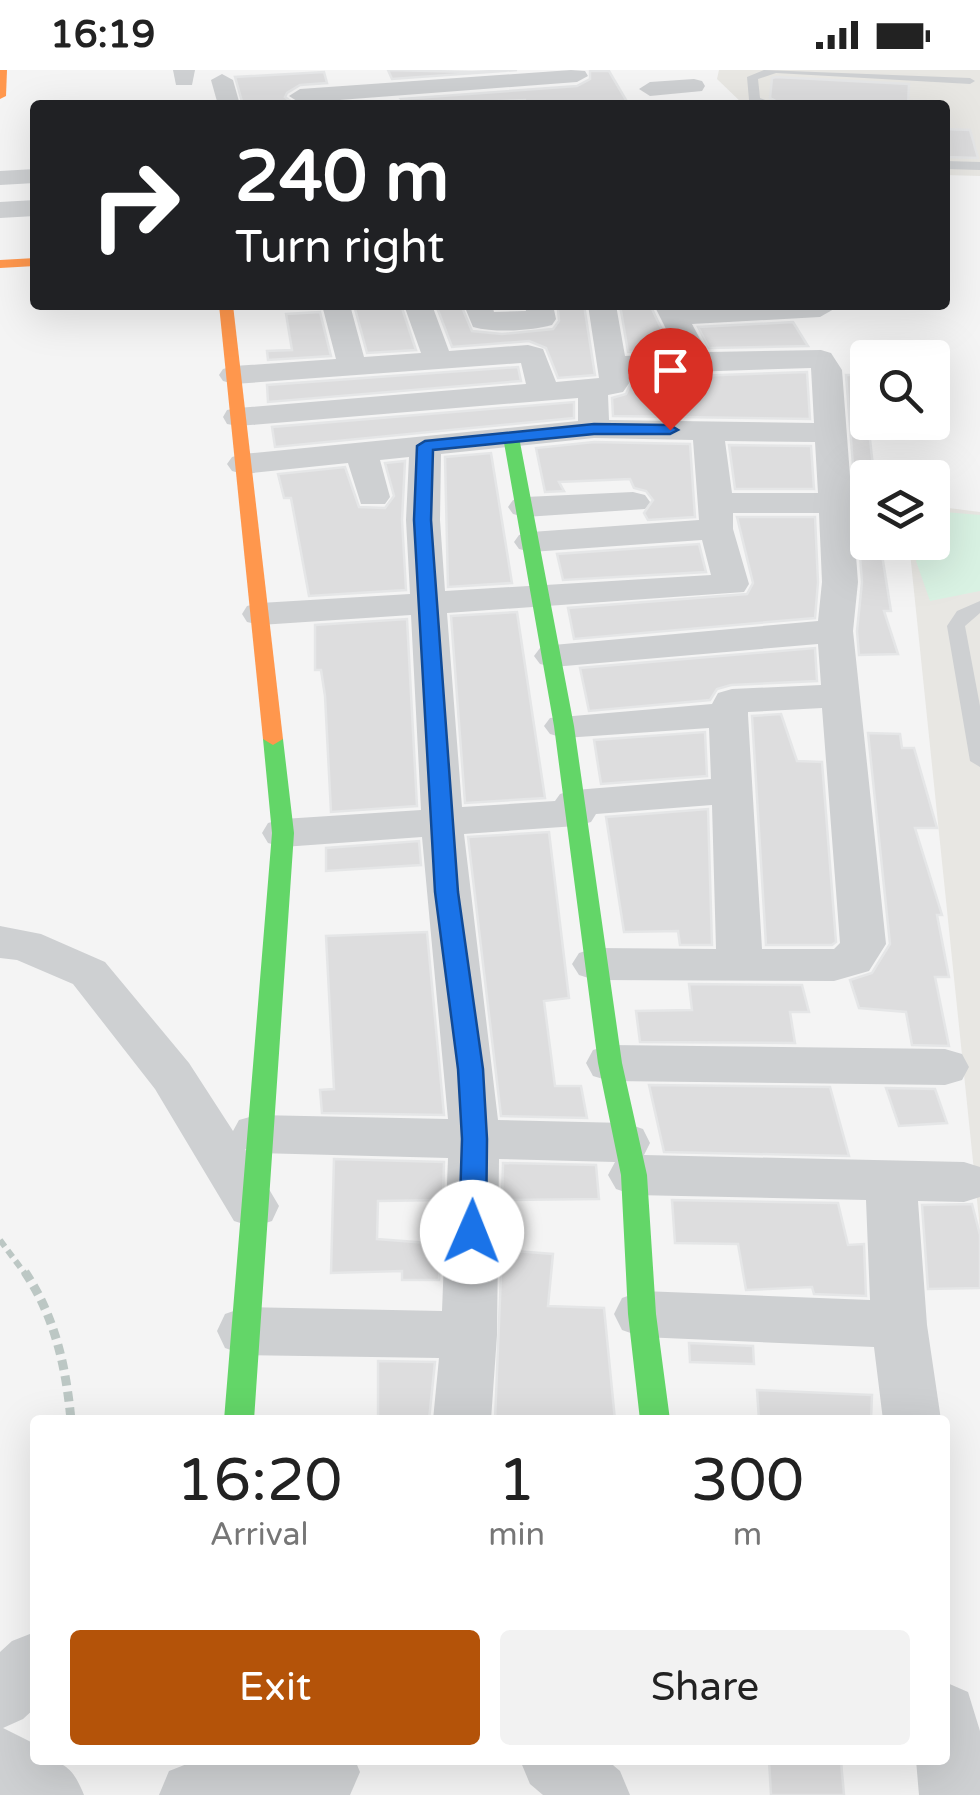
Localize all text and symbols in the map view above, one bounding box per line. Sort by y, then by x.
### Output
text: 16:19 [50,12,155,58]
text: 240 m [235,136,449,220]
icon: right [70,140,200,270]
text: Turn right [235,221,444,275]
pin [628,328,713,431]
map controls [850,340,950,560]
button: search [850,340,950,440]
icon: arrive [643,343,698,398]
button: layers [850,460,950,560]
position arrow [420,1180,524,1284]
text: 16:20 [176,1445,342,1517]
text: 1 [498,1445,535,1517]
text: 300 [691,1445,804,1517]
text: Arrival [210,1516,309,1554]
text: min [488,1516,545,1554]
text: m [733,1516,762,1554]
button: Exit [70,1630,480,1745]
button: Share [500,1630,910,1745]

